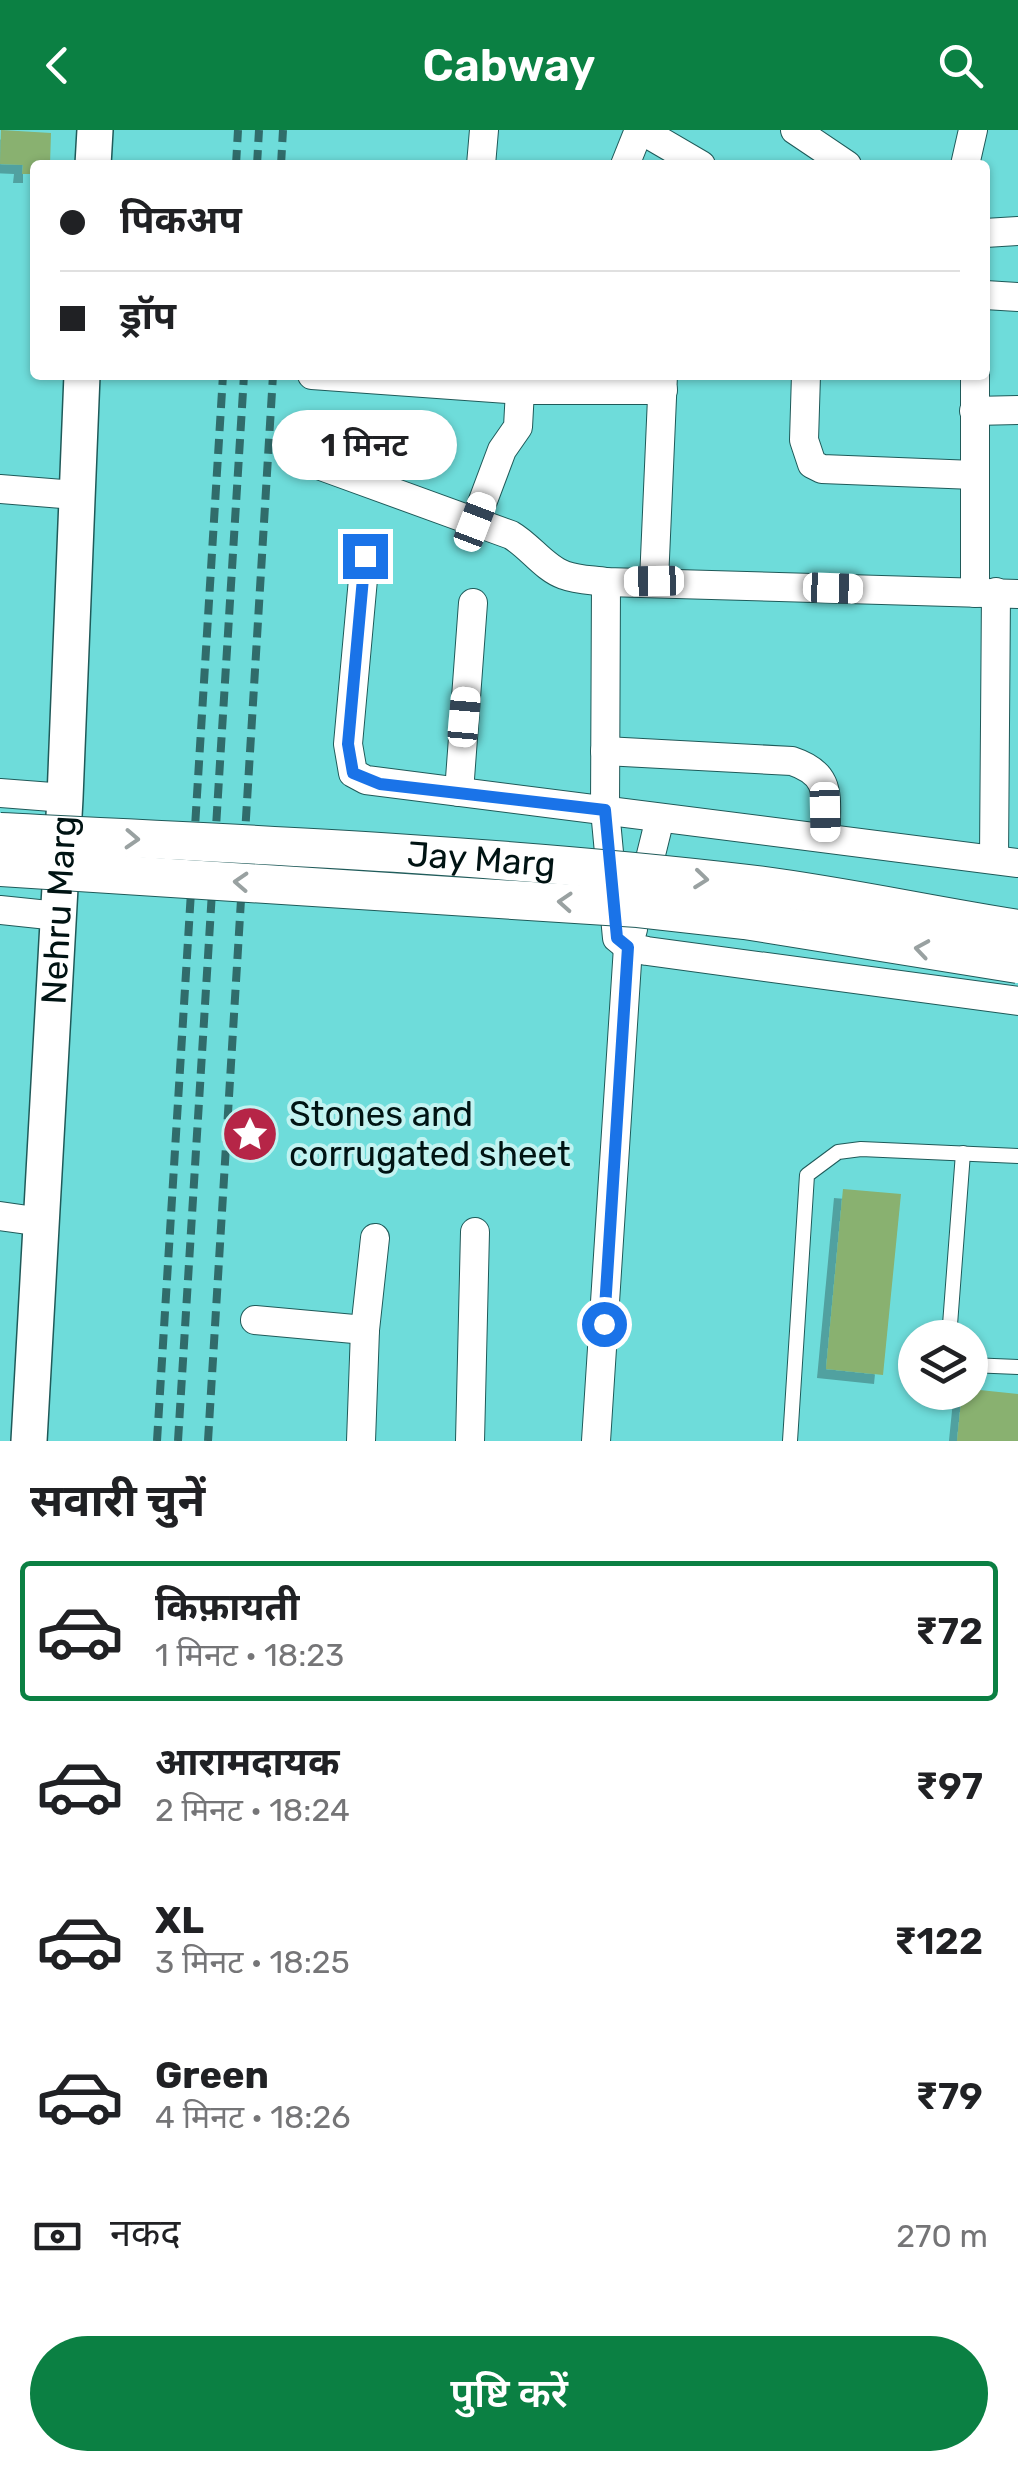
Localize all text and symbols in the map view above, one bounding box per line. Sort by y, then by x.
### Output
icon: back [30,38,85,93]
icon: search [933,38,988,93]
text: Cabway [423,39,595,92]
text: पिकअप [120,197,242,243]
text: ड्रॉप [120,293,176,339]
callout: 1 मिनट [272,411,458,481]
text: 1 मिनट [321,426,408,464]
car [450,489,500,555]
route end [343,534,388,579]
car [624,565,684,597]
car [802,572,864,604]
car [446,686,482,748]
car [809,782,841,842]
street label: Nehru Marg [32,814,85,1005]
one-way arrow [125,828,141,849]
street label: Jay Marg [406,833,557,886]
one-way arrow [693,868,709,889]
one-way arrow [232,872,248,893]
one-way arrow [557,892,573,913]
one-way arrow [913,939,930,960]
place label: Stones and corrugated sheet [289,1093,571,1175]
place icon: Stones and corrugated sheet [220,1104,280,1164]
route start [582,1302,627,1347]
map controls [898,1320,988,1410]
button: layers [898,1320,988,1410]
text: सवारी चुनें [30,1474,205,1527]
text: किफ़ायती [155,1584,299,1630]
icon: car [35,1586,125,1676]
text: ₹72 [915,1608,983,1654]
text: 1 मिनट · 18:23 [155,1636,344,1674]
text: आरामदायक [155,1739,339,1785]
icon: car [35,1741,125,1831]
text: ₹97 [915,1763,983,1809]
text: 2 मिनट · 18:24 [155,1791,350,1829]
icon: car [35,1896,125,1986]
text: XL [155,1897,204,1943]
text: ₹122 [894,1918,983,1964]
text: 3 मिनट · 18:25 [155,1943,350,1981]
icon: car [35,2051,125,2141]
text: Green [155,2052,269,2098]
text: ₹79 [915,2073,983,2119]
text: 4 मिनट · 18:26 [155,2098,351,2136]
icon: cash [30,2209,85,2264]
text: नकद [110,2210,180,2256]
text: 270 m [896,2217,988,2255]
button: पुष्टि करें [30,2336,988,2451]

